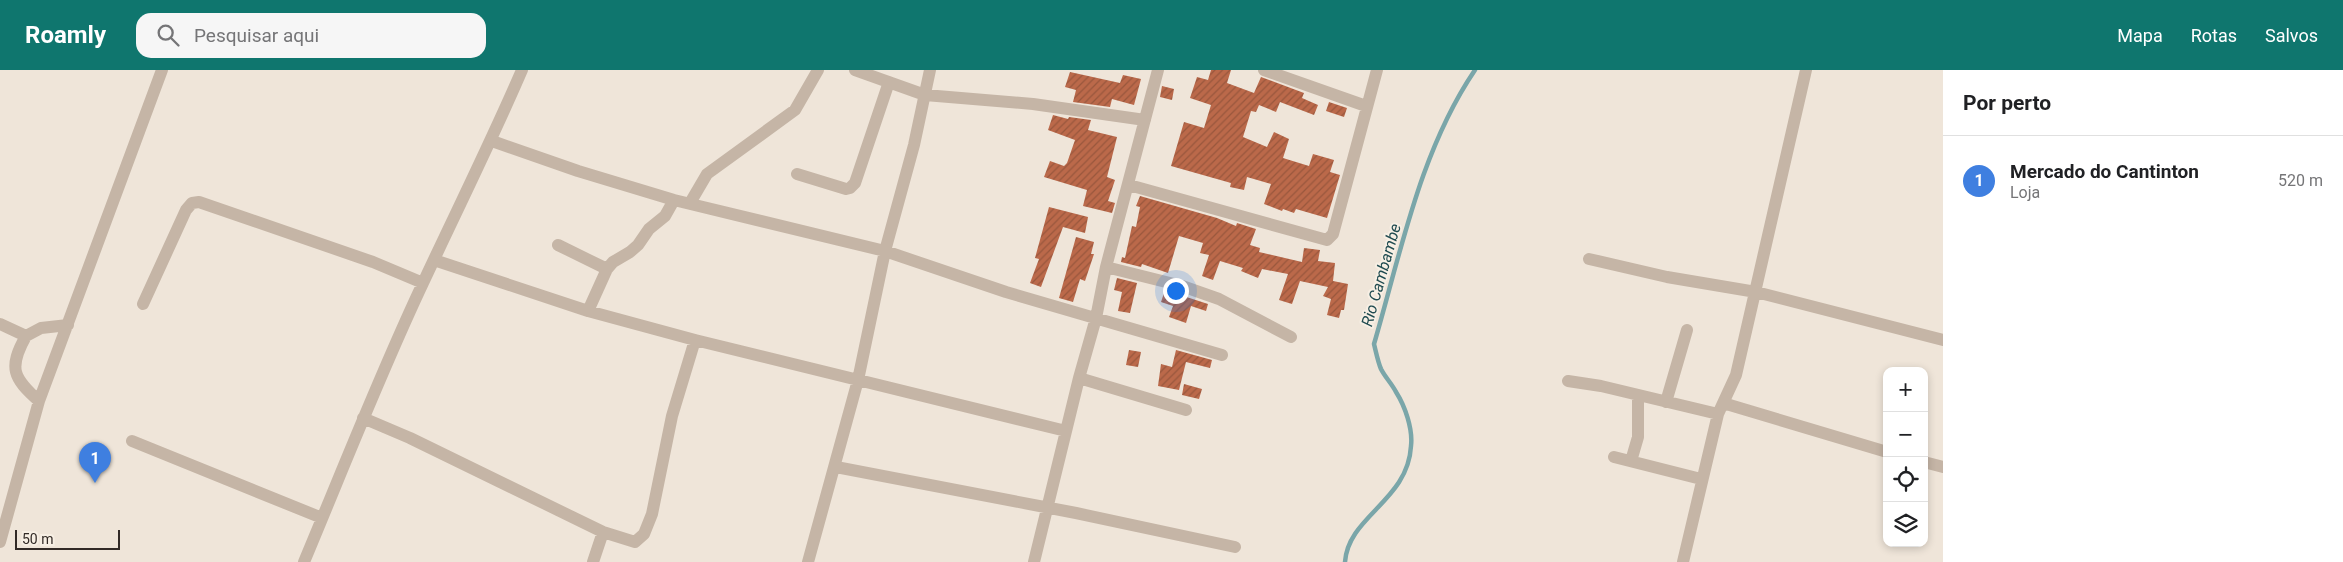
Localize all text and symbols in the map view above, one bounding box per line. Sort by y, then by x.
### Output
search box [136,13,486,58]
text: Roamly [25,21,106,49]
icon: search [154,21,182,49]
text: Pesquisar aqui [194,24,319,47]
text: Mapa [2117,25,2163,46]
text: Rotas [2191,25,2237,46]
text: Salvos [2265,25,2318,46]
text: Por perto [1963,91,2051,115]
text: Mercado do Cantinton [2010,160,2199,183]
text: 1 [1974,171,1984,190]
text: 520 m [2278,171,2323,190]
text: Loja [2010,183,2040,202]
water label: Rio Cambambe [1357,221,1405,329]
your location [1163,278,1189,304]
map controls [1883,367,1928,547]
button: + [1883,367,1928,412]
button: − [1883,412,1928,457]
pin: 1 [79,442,111,483]
button: locate [1883,457,1928,502]
button: layers [1883,502,1928,547]
scale bar [15,527,120,550]
text: 50 m [22,531,54,547]

